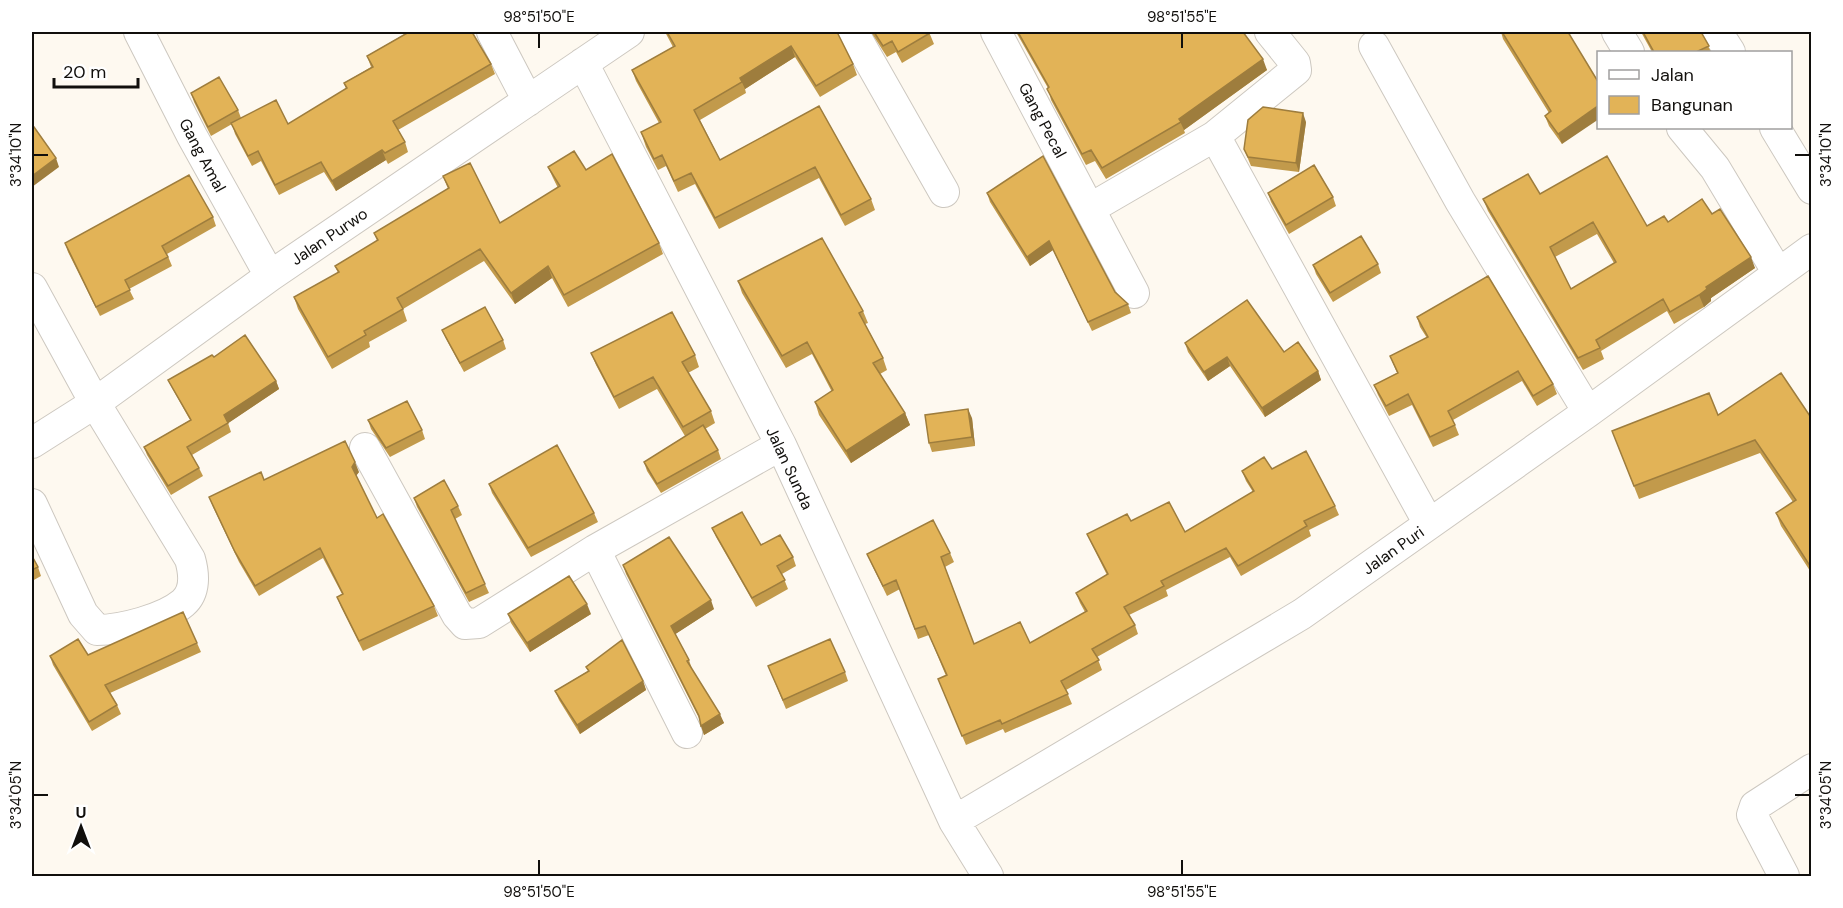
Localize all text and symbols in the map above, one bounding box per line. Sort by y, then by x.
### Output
text: 98°51'50"E [503,7,575,27]
text: 98°51'55"E [1147,7,1217,27]
scale bar [54,51,138,89]
legend [1597,51,1792,129]
text: 20 m [63,60,106,84]
text: Jalan [1651,63,1694,87]
street label: Gang Pecal [1014,79,1071,162]
text: Bangunan [1651,93,1733,117]
street label: Gang Amal [174,115,231,196]
text: 3°34'10"N [6,123,26,187]
text: 3°34'10"N [1816,123,1836,187]
street label: Jalan Purwo [287,203,372,270]
street label: Jalan Sunda [761,424,818,513]
street label: Jalan Puri [1358,522,1428,579]
text: 3°34'05"N [6,761,26,829]
text: 3°34'05"N [1816,761,1836,829]
north arrow [51,797,111,857]
text: U [76,802,86,823]
text: 98°51'50"E [503,882,575,902]
text: 98°51'55"E [1147,882,1217,902]

